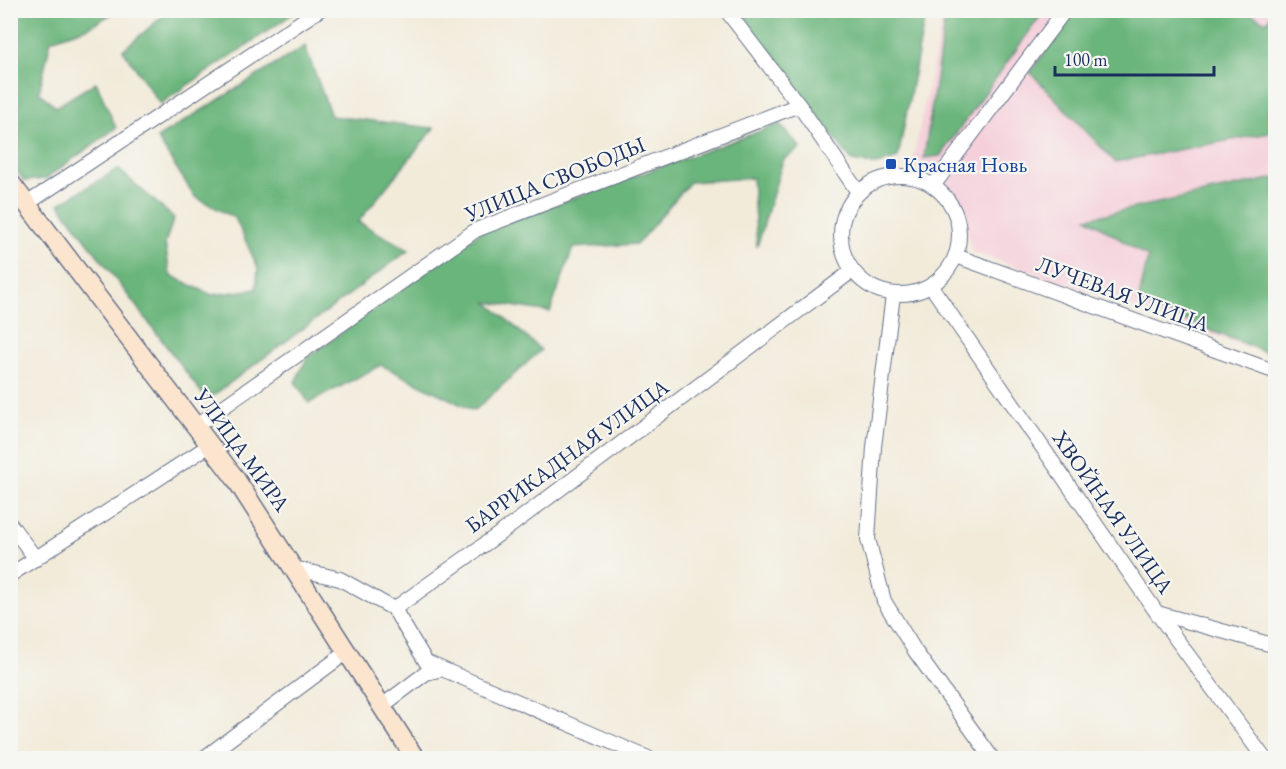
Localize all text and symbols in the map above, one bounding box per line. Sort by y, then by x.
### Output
scale bar [1055,39,1214,77]
text: 100 m [1064,48,1108,71]
street label: УЛИЦА СВОБОДЫ [460,130,649,229]
place label: Красная Новь [903,150,1027,179]
marker: Красная Новь [884,157,898,171]
street label: ЛУЧЕВАЯ УЛИЦА [1032,249,1214,339]
street label: БАРРИКАДНАЯ УЛИЦА [459,372,675,540]
street label: УЛИЦА МИРА [187,382,297,518]
street label: ХВОЙНАЯ УЛИЦА [1045,424,1181,600]

